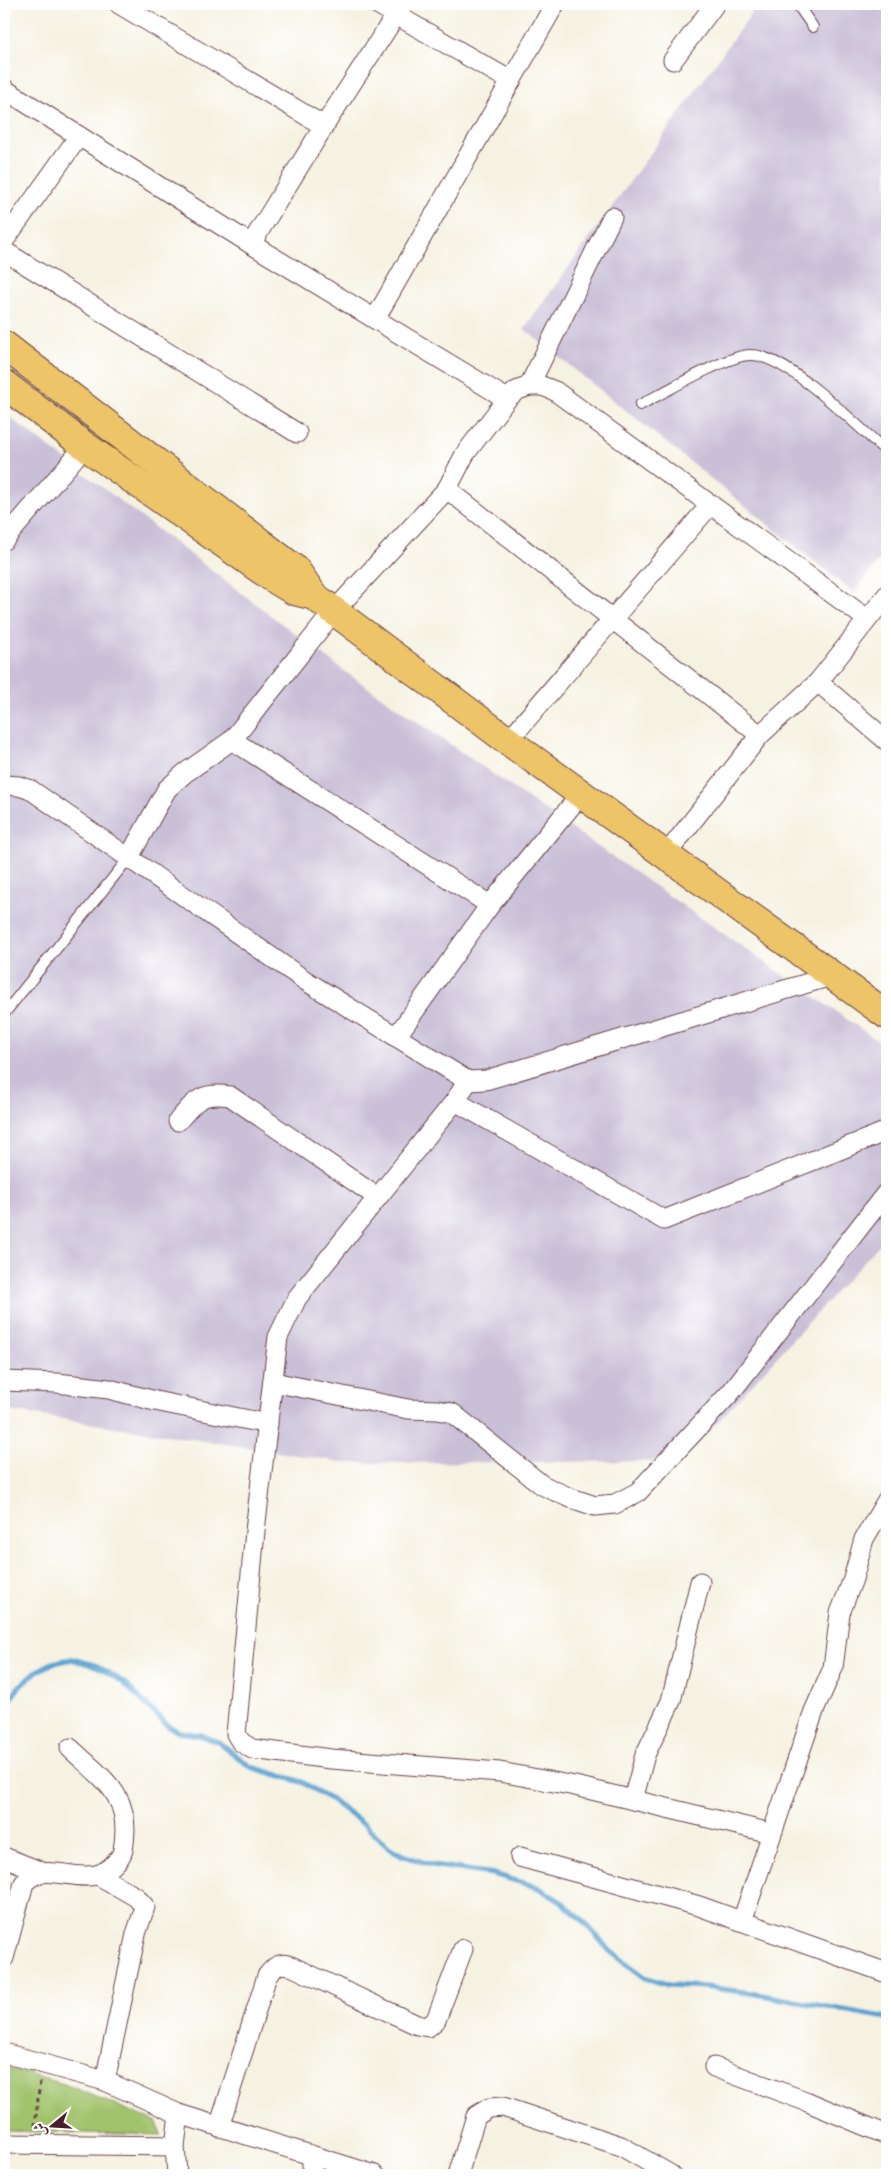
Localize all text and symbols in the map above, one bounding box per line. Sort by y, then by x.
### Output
north arrow [28,2102,78,2152]
text: ش [30,2121,50,2139]

